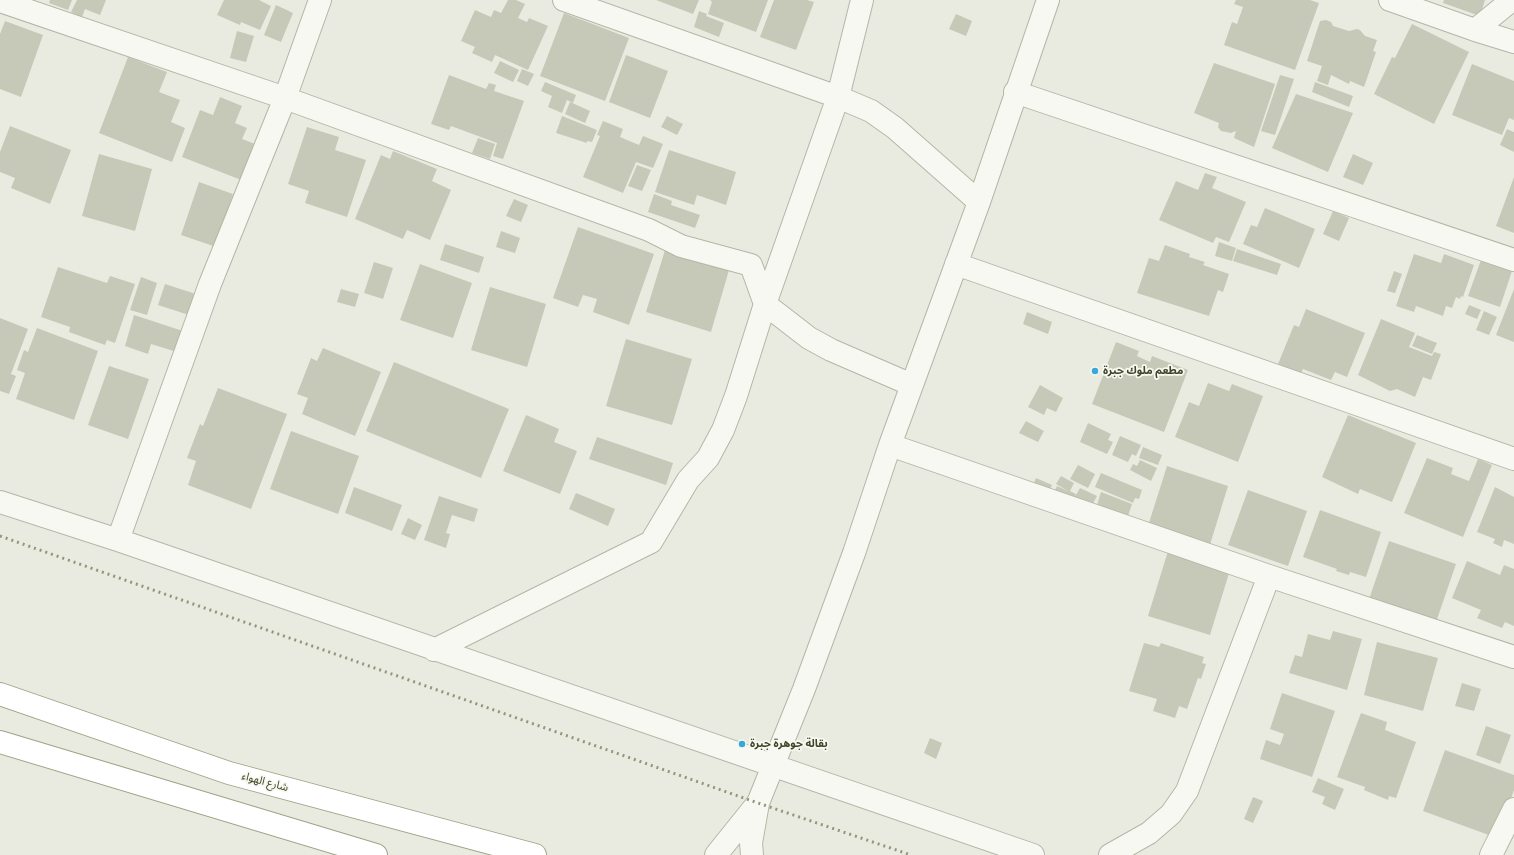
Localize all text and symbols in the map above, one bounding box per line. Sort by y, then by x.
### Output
place label: مطعم ملوك جبرة [1103,364,1183,378]
marker: مطعم ملوك جبرة [1090,366,1100,376]
place label: بقالة جوهرة جبرة [750,737,828,751]
marker: بقالة جوهرة جبرة [737,739,747,749]
street label: شارع الهواء [240,769,290,795]

